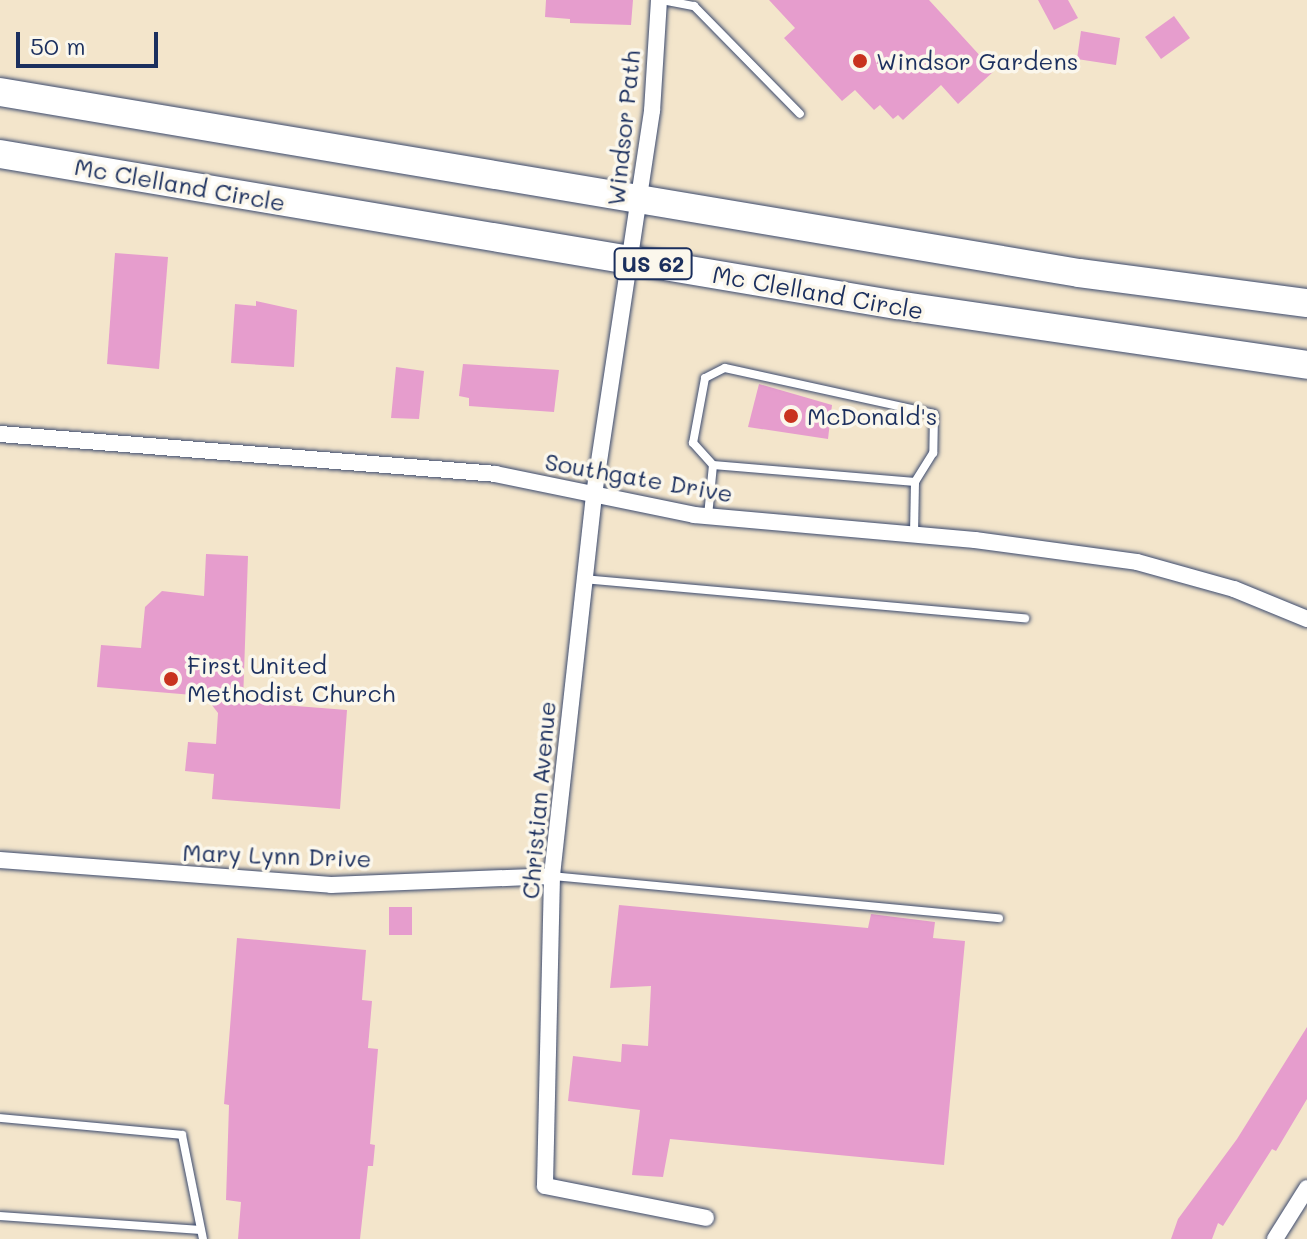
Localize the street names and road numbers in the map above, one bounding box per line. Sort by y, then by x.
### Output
street label: Windsor Path [601,49,645,207]
street label: Mc Clelland Circle [72,151,288,217]
road number: US 62 [613,246,693,282]
street label: Mc Clelland Circle [710,259,926,325]
street label: Southgate Drive [543,446,735,508]
street label: Christian Avenue [515,700,561,900]
street label: Mary Lynn Drive [182,837,372,873]

